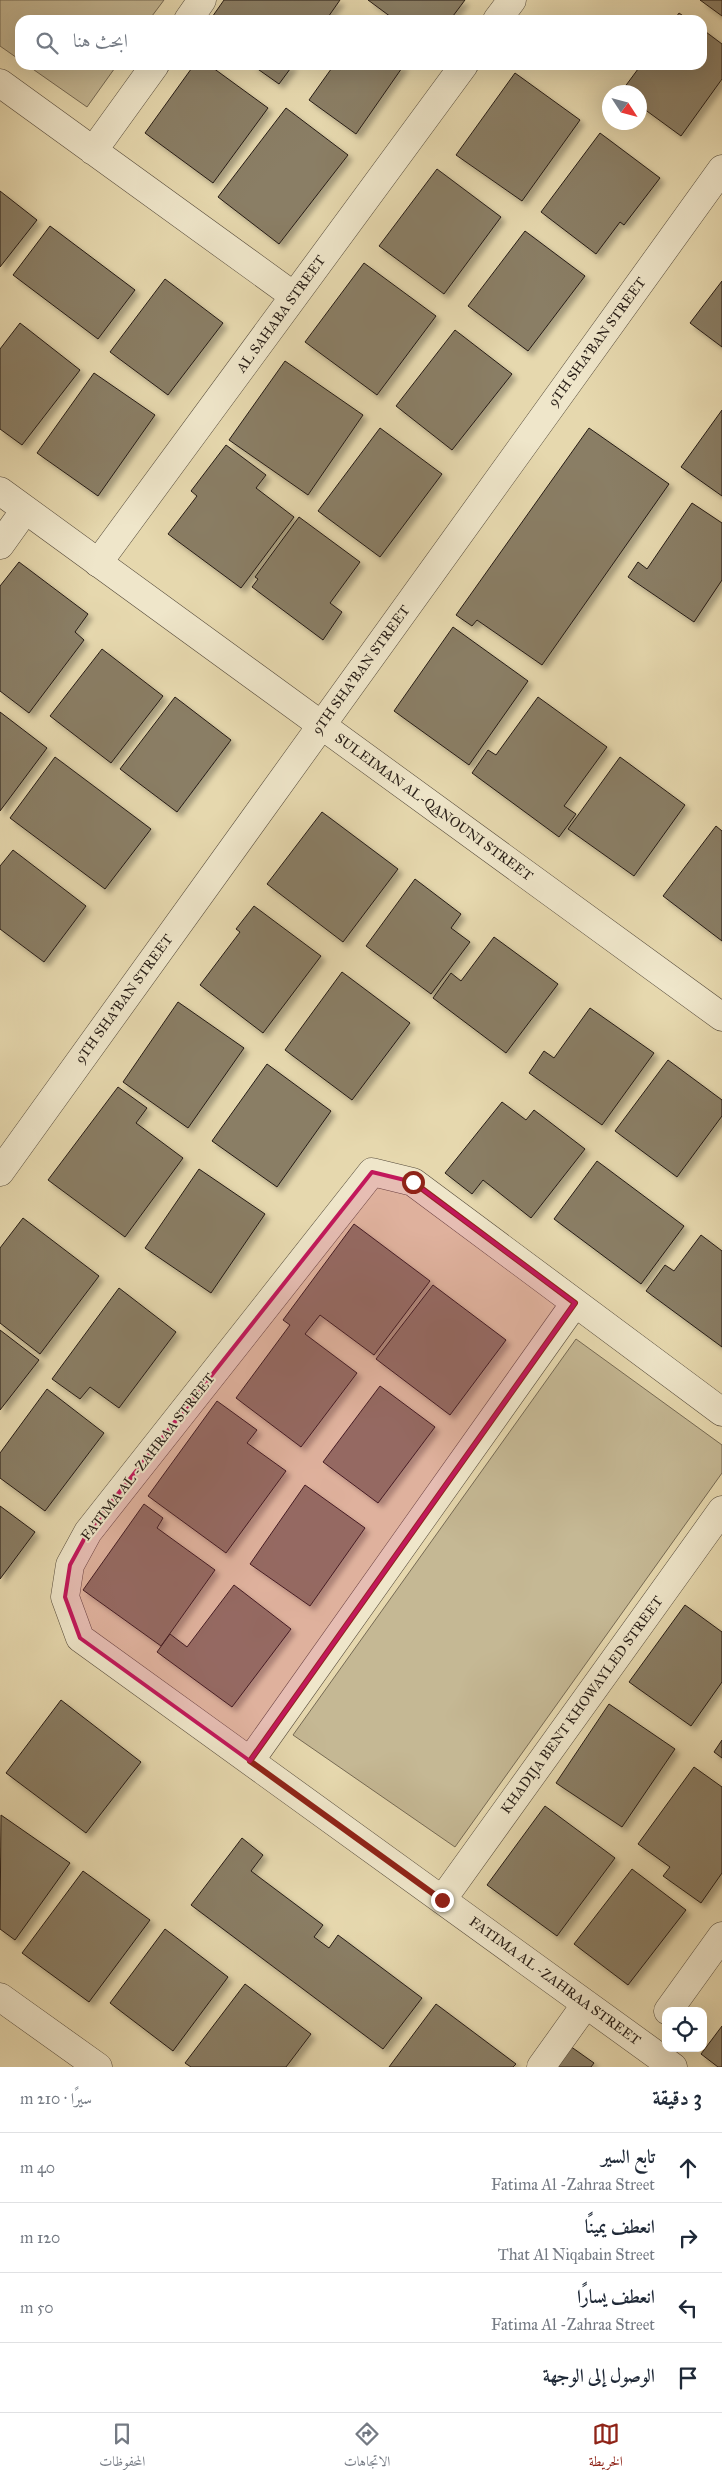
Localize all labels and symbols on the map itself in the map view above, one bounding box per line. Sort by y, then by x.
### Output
north arrow [602,85,647,130]
street label: AL SAHABA STREET [232,252,329,377]
street label: 9TH SHA'BAN STREET [544,274,650,410]
street label: 9TH SHA'BAN STREET [308,602,414,738]
street label: SULEIMAN AL-QANOUNI STREET [332,729,537,885]
street label: 9TH SHA'BAN STREET [71,931,177,1067]
route start [402,1171,425,1194]
street label: FATIMA AL -ZAHRAA STREET [77,1370,219,1544]
street label: KHADIJA BENT KHOWAYLED STREET [497,1593,668,1818]
route end [431,1889,454,1912]
street label: FATIMA AL -ZAHRAA STREET [466,1913,644,2049]

